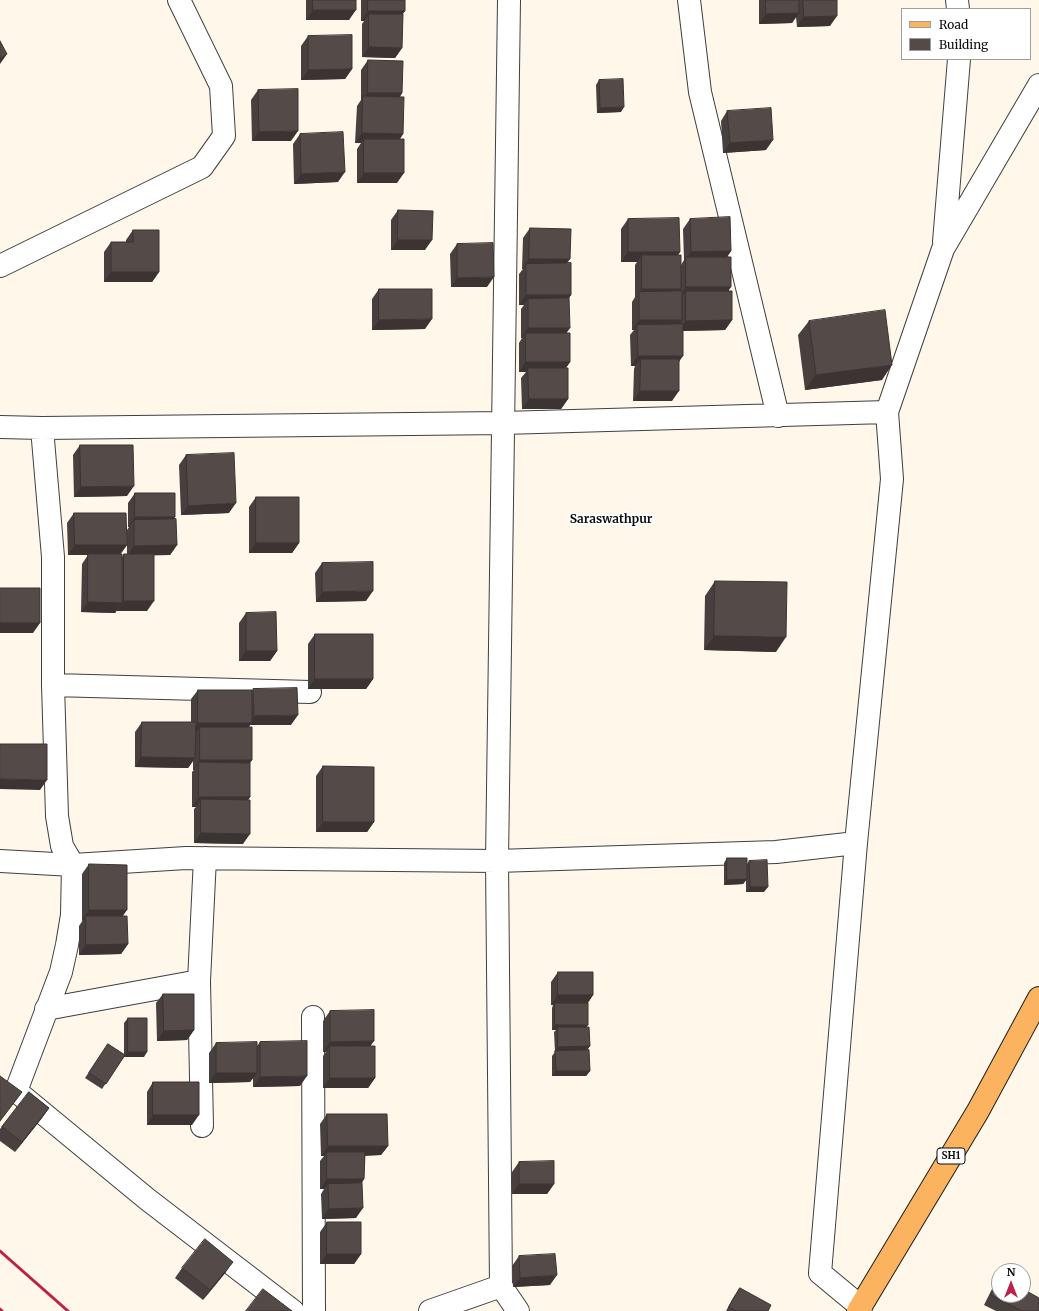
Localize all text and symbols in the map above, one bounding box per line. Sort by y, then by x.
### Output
legend [901,8,1031,60]
text: Road [939,17,968,32]
text: Building [939,37,988,52]
district label: Saraswathpur [570,513,652,527]
road number: SH1 [937,1148,965,1164]
north arrow [991,1263,1031,1303]
text: N [1007,1265,1015,1279]

